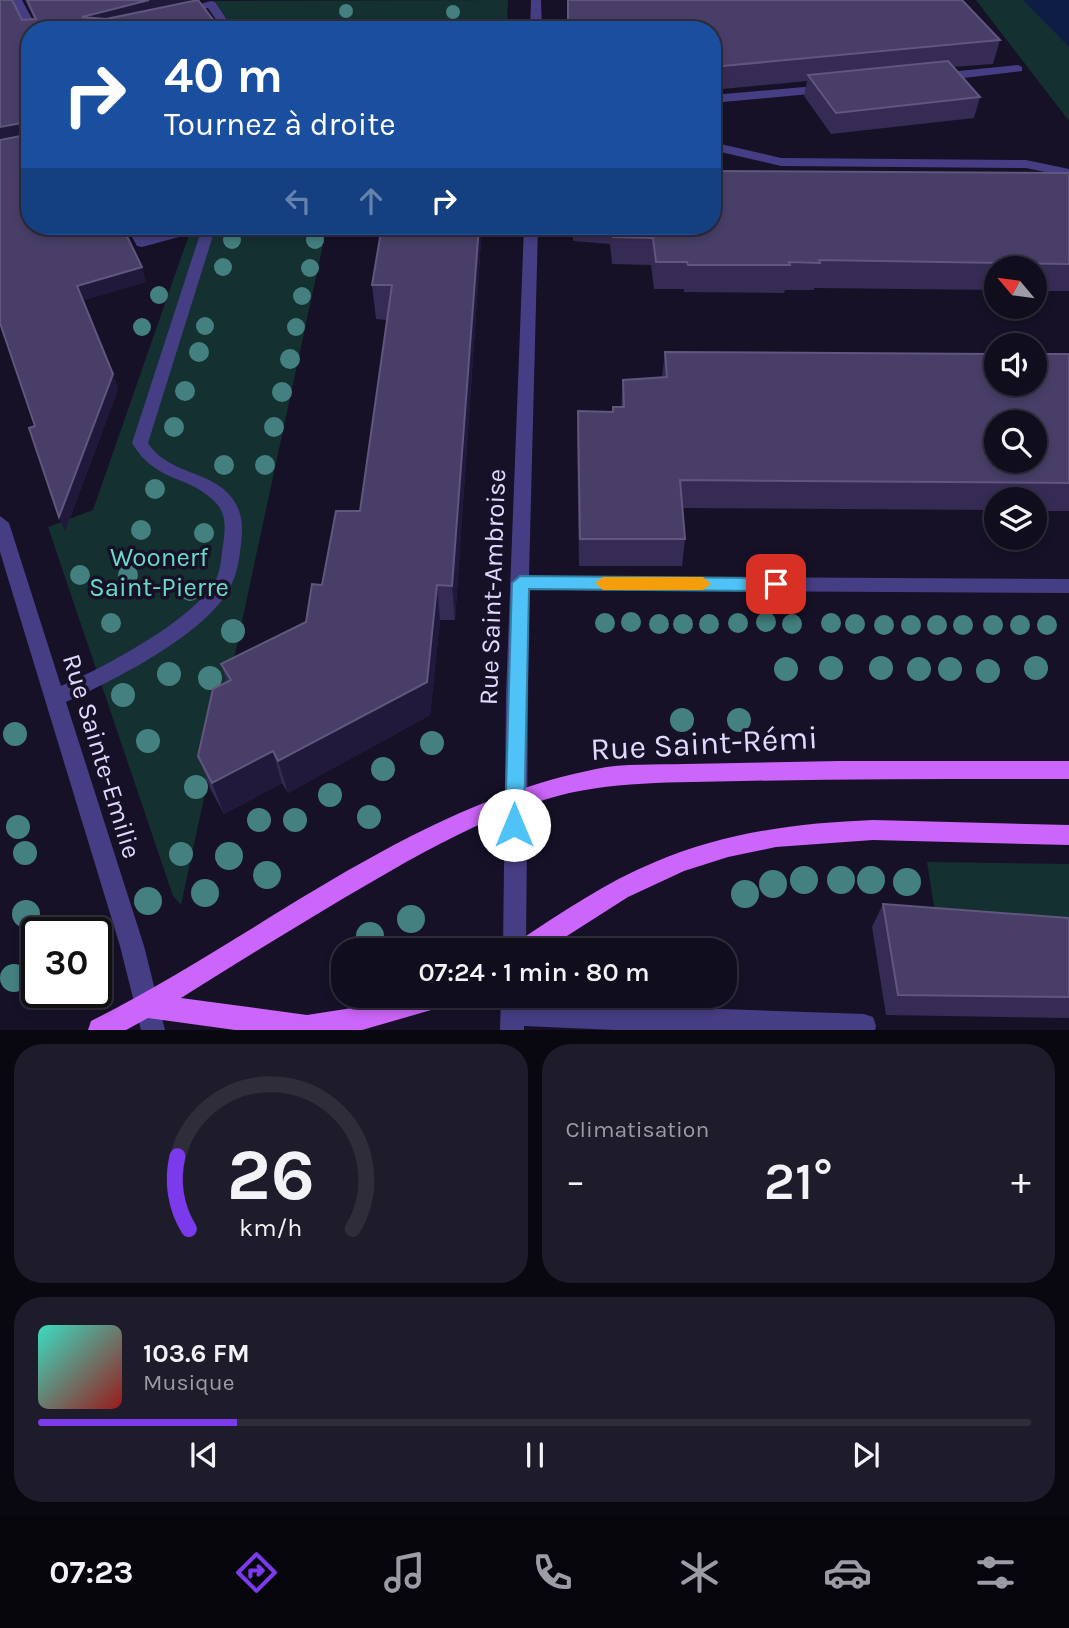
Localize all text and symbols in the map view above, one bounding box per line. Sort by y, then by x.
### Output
text: 40 m [164,47,283,104]
icon: right [49,49,140,140]
text: Tournez à droite [164,106,396,143]
icon: left [279,182,317,220]
icon: ahead [352,182,390,220]
icon: right [425,182,463,220]
north arrow [984,256,1046,318]
map controls [984,256,1047,550]
button: sound [984,333,1047,396]
button: search [984,410,1047,473]
street label: Rue Saint-Ambroise [473,468,512,706]
button: layers [984,487,1047,550]
park label: Woonerf Saint-Pierre [89,542,229,603]
pin [746,554,806,614]
icon: arrive [757,565,795,603]
street label: Rue Sainte-Emilie [56,650,147,862]
street label: Rue Saint-Rémi [589,719,819,768]
position arrow [477,788,551,862]
speed limit sign: 30 [21,917,112,1008]
text: 07:24 · 1 min · 80 m [418,957,650,988]
text: Climatisation [566,1116,709,1143]
text: 26 [227,1133,315,1218]
text: 21° [764,1151,833,1212]
text: − [566,1159,585,1204]
text: + [1011,1159,1031,1204]
text: km/h [239,1213,302,1242]
text: 103.6 FM [143,1338,250,1369]
text: Musique [143,1369,235,1396]
icon: previous [185,1436,223,1474]
icon: pause [516,1436,554,1474]
icon: next [847,1436,885,1474]
icon: directions [232,1548,281,1597]
icon: music [380,1548,429,1597]
icon: phone [528,1548,577,1597]
icon: climate [675,1548,724,1597]
icon: car [823,1548,872,1597]
icon: filters [971,1548,1020,1597]
text: 07:23 [49,1554,133,1591]

